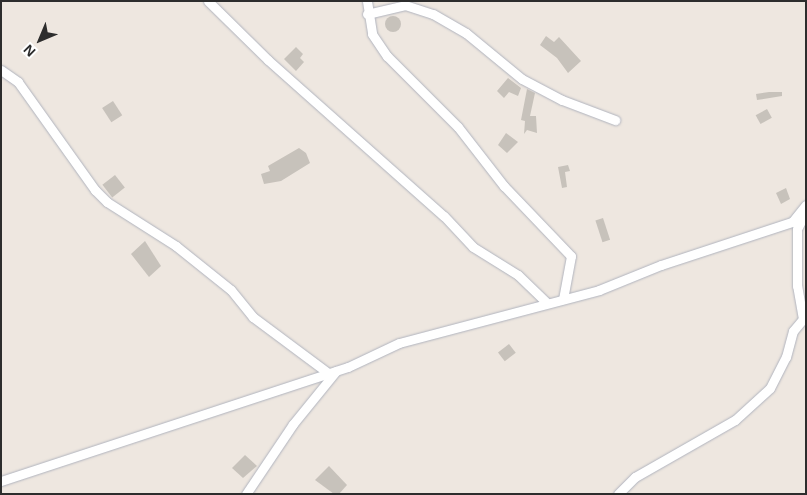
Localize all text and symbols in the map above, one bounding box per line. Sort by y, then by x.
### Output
north arrow [15,15,65,65]
text: N [20,41,39,60]

